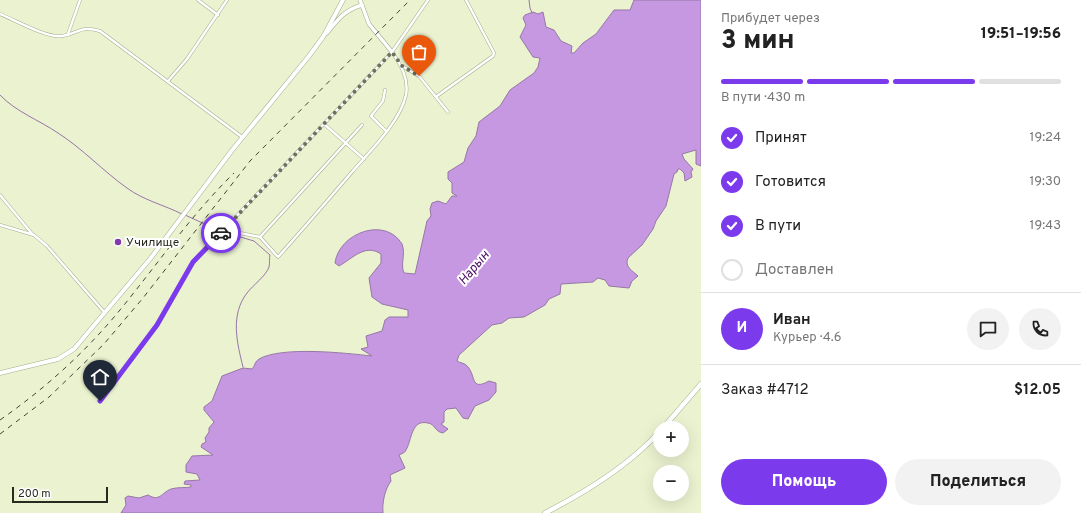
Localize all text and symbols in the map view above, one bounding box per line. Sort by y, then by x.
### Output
text: Прибудет через [721,11,820,27]
text: 3 мин [721,25,795,58]
text: 19:51–19:56 [981,25,1061,44]
pin [402,35,436,76]
icon: bag [408,41,430,63]
text: В пути · 430 m [721,90,805,106]
icon: check [721,127,743,149]
text: Принят [755,129,807,148]
text: 19:24 [1030,130,1061,146]
icon: check [721,171,743,193]
text: Готовится [755,173,826,192]
text: 19:30 [1029,174,1061,190]
courier [201,213,241,253]
icon: check [721,215,743,237]
text: В пути [755,217,801,236]
text: 19:43 [1030,218,1061,234]
icon: car [210,222,232,244]
place label: Училище [126,235,179,251]
marker: Училище [113,237,123,247]
water label: Нарын [456,248,494,289]
text: Доставлен [755,261,834,280]
button: chat [967,308,1009,350]
button: phone [1019,308,1061,350]
text: Иван [773,311,811,330]
text: И [737,319,747,338]
text: Курьер · 4.6 [773,330,842,346]
pin [83,360,117,401]
icon: home [89,366,111,388]
text: Заказ #4712 [721,381,809,400]
text: $12.05 [1014,381,1061,400]
map controls [653,421,689,501]
button: + [653,421,689,457]
button: Помощь [721,459,887,505]
button: Поделиться [895,459,1061,505]
button: − [653,465,689,501]
scale bar [12,485,108,504]
text: 200 m [18,487,51,501]

